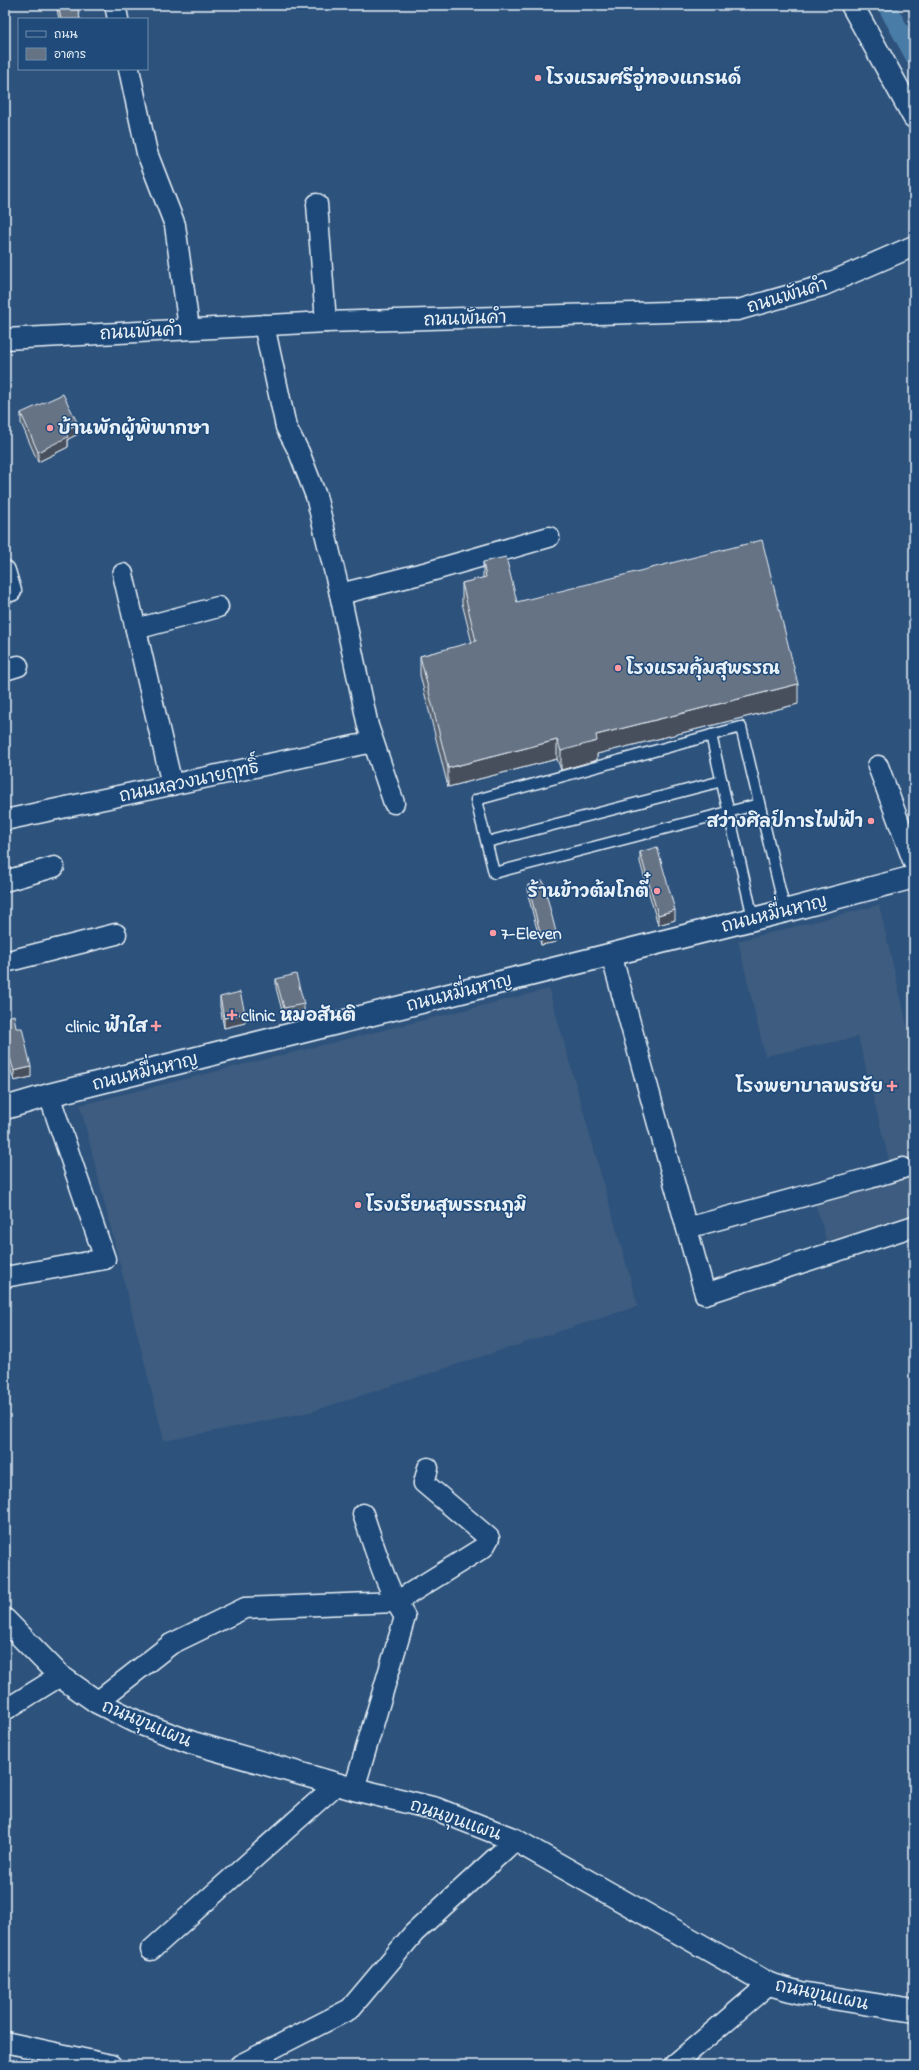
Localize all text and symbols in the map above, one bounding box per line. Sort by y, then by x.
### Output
legend [18,18,148,70]
text: ถนน [54,26,78,44]
text: อาคาร [54,46,86,64]
place label: โรงแรมศรีอู่ทองแกรนด์ [546,65,741,93]
marker: โรงแรมศรีอู่ทองแกรนด์ [533,73,543,83]
street label: ถนนพันคำ [744,271,831,321]
street label: ถนนพันคำ [423,305,507,334]
street label: ถนนพันคำ [99,317,183,348]
place label: บ้านพักผู้พิพากษา [58,416,210,443]
marker: บ้านพักผู้พิพากษา [45,423,55,433]
place label: โรงแรมคุ้มสุพรรณ [626,656,780,683]
marker: โรงแรมคุ้มสุพรรณ [613,663,623,673]
street label: ถนนหลวงนายฤทธิ์ [116,749,262,811]
place label: สว่างศิลป์การไฟฟ้า [707,809,863,836]
marker: สว่างศิลป์การไฟฟ้า [866,816,876,826]
place label: ร้านข้าวต้มโกตี๋ [528,872,652,906]
street label: ถนนหมื่นหาญ [717,882,830,941]
marker: ร้านข้าวต้มโกตี๋ [652,886,662,896]
place label: 7-Eleven [501,922,562,948]
marker: 7-Eleven [488,928,498,938]
street label: ถนนหมื่นหาญ [402,961,515,1020]
place label: clinic หมอสันติ [241,1004,356,1030]
marker: clinic หมอสันติ [226,1009,238,1021]
place label: clinic ฟ้าใส [65,1014,148,1041]
marker: clinic ฟ้าใส [150,1020,162,1032]
street label: ถนนหมื่นหาญ [88,1040,201,1099]
place label: โรงพยาบาลพรชัย [735,1074,883,1101]
marker: โรงพยาบาลพรชัย [886,1080,898,1092]
place label: โรงเรียนสุพรรณภูมิ [365,1193,527,1220]
marker: โรงเรียนสุพรรณภูมิ [353,1200,363,1210]
street label: ถนนขุนแผน [97,1694,195,1755]
street label: ถนนขุนแผน [406,1793,505,1849]
street label: ถนนขุนแผน [772,1973,871,2019]

